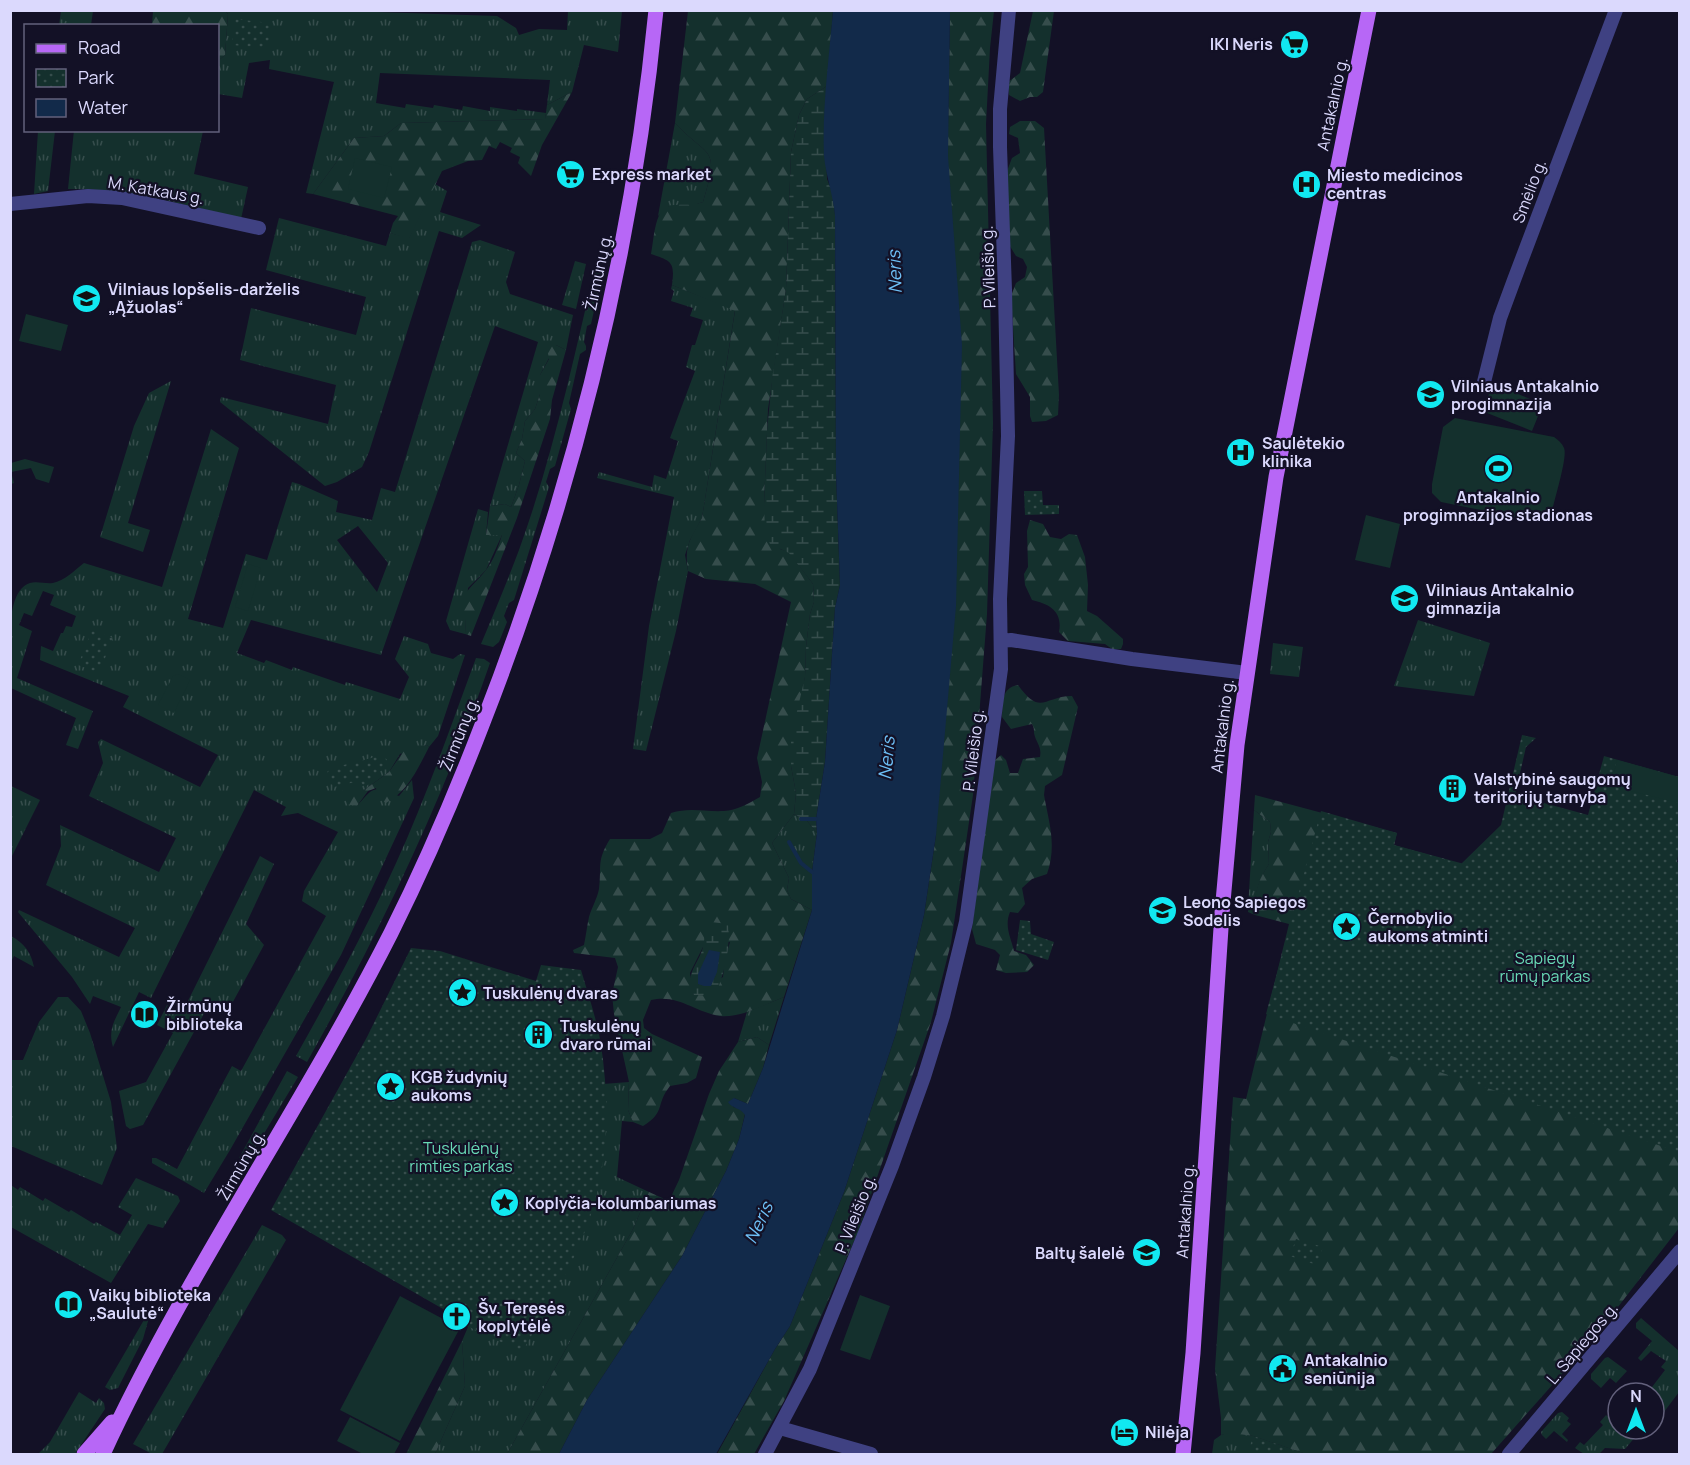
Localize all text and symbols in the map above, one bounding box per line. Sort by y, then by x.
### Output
legend [24,24,219,132]
supermarket icon: IKI Neris [1278,28,1310,60]
place label: IKI Neris [1210,33,1273,55]
text: Road [78,35,121,59]
street label: Antakalnio g. [1311,55,1353,153]
text: Park [78,65,115,89]
text: Water [78,95,128,119]
street label: Smėlio g. [1507,156,1551,226]
supermarket icon: Express market [555,158,587,190]
place label: Express market [592,163,712,185]
place label: Miesto medicinos centras [1327,164,1463,204]
hospital icon: Miesto medicinos centras [1290,168,1322,200]
street label: M. Katkaus g. [106,171,206,209]
street label: P. Vileišio g. [976,225,1000,309]
street label: Žirmūnų g. [579,231,617,313]
water label: Neris [881,249,907,294]
place label: Vilniaus lopšelis-darželis „Ąžuolas“ [108,278,300,318]
school or university icon: Vilniaus lopšelis-darželis „Ąžuolas“ [71,282,103,314]
place label: Vilniaus Antakalnio progimnazija [1451,375,1599,415]
school or university icon: Vilniaus Antakalnio progimnazija [1414,379,1446,411]
place label: Saulėtekio klinika [1262,432,1345,472]
hospital icon: Saulėtekio klinika [1225,436,1257,468]
sports icon: Antakalnio progimnazijos stadionas [1482,453,1514,485]
place label: Antakalnio progimnazijos stadionas [1403,486,1593,526]
place label: Vilniaus Antakalnio gimnazija [1426,579,1574,619]
school or university icon: Vilniaus Antakalnio gimnazija [1389,583,1421,615]
street label: Antakalnio g. [1205,678,1239,774]
street label: Žirmūnų g. [434,694,484,774]
street label: P. Vileišio g. [957,708,989,792]
water label: Neris [872,734,900,780]
place label: Valstybinė saugomų teritorijų tarnyba [1474,768,1631,808]
building icon: Valstybinė saugomų teritorijų tarnyba [1437,772,1469,804]
place label: Leono Sapiegos Sodelis [1183,891,1306,931]
school or university icon: Leono Sapiegos Sodelis [1146,895,1178,927]
place label: Černobylio aukoms atminti [1368,907,1488,947]
place icon: Černobylio aukoms atminti [1331,911,1363,943]
park label: Sapiegų rūmų parkas [1500,947,1590,987]
place icon: Tuskulėnų dvaras [446,977,478,1009]
place label: Tuskulėnų dvaras [483,982,618,1004]
place label: Žirmūnų biblioteka [166,995,243,1035]
library icon: Žirmūnų biblioteka [129,999,161,1031]
place label: Tuskulėnų dvaro rūmai [560,1015,651,1055]
building icon: Tuskulėnų dvaro rūmai [523,1019,555,1051]
place label: KGB žudynių aukoms [411,1066,508,1106]
place icon: KGB žudynių aukoms [374,1070,406,1102]
street label: Žirmūnų g. [212,1126,270,1204]
park label: Tuskulėnų rimties parkas [409,1137,513,1177]
street label: Antakalnio g. [1171,1163,1199,1259]
street label: P. Vileišio g. [829,1172,881,1256]
place icon: Koplyčia-kolumbariumas [488,1187,520,1219]
place label: Koplyčia-kolumbariumas [525,1192,717,1214]
water label: Neris [738,1197,779,1247]
school or university icon: Baltų šalelė [1130,1237,1162,1269]
place label: Baltų šalelė [1035,1242,1125,1264]
place label: Vaikų biblioteka „Saulutė“ [89,1284,211,1324]
library icon: Vaikų biblioteka „Saulutė“ [52,1288,84,1320]
place label: Šv. Teresės koplytėlė [478,1297,565,1337]
street label: L. Sapiegos g. [1541,1297,1623,1389]
church icon: Šv. Teresės koplytėlė [441,1301,473,1333]
place label: Antakalnio seniūnija [1304,1349,1388,1389]
public building icon: Antakalnio seniūnija [1267,1353,1299,1385]
north arrow [1606,1381,1666,1441]
text: N [1630,1385,1642,1407]
hotel icon: Nilėja [1108,1416,1140,1448]
place label: Nilėja [1145,1421,1189,1443]

